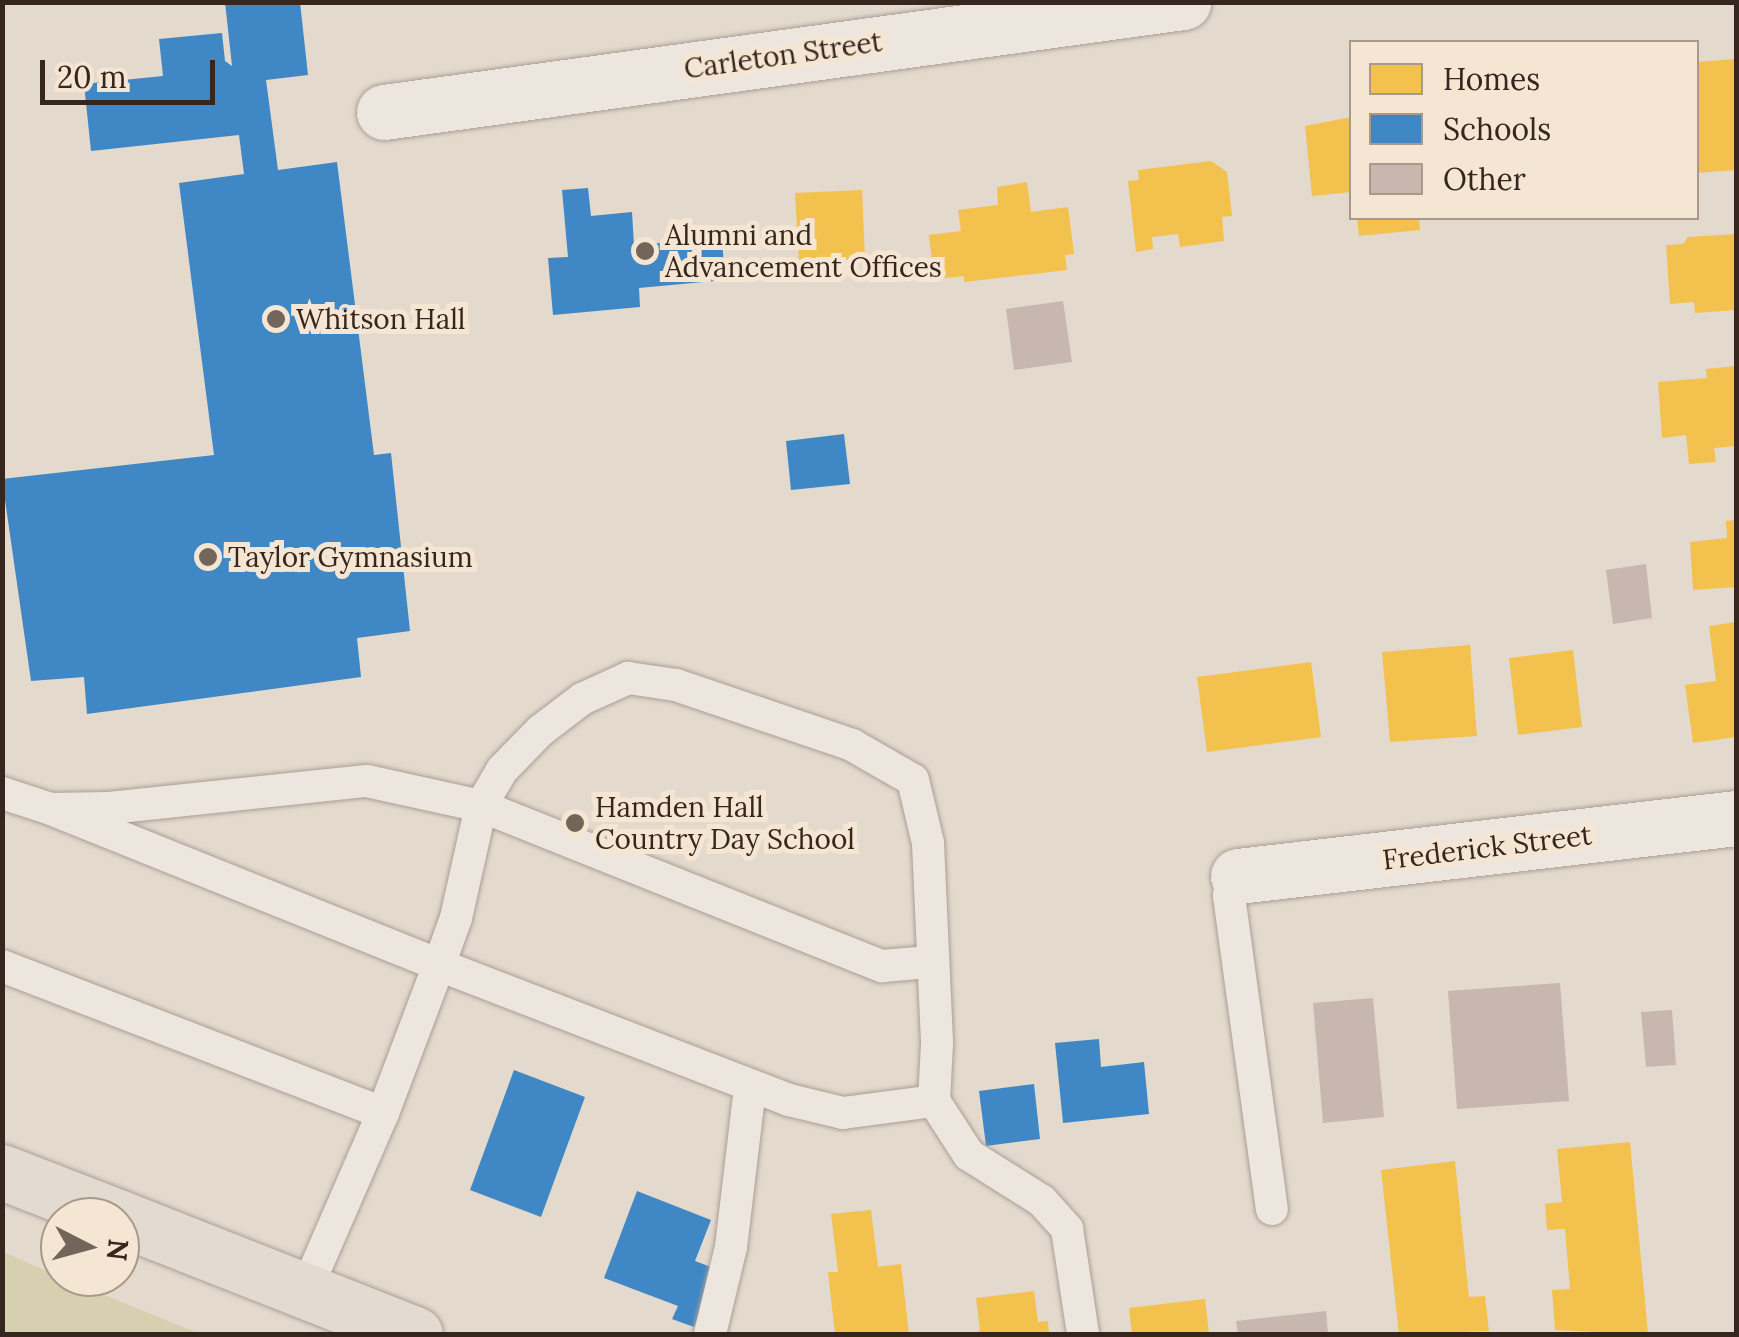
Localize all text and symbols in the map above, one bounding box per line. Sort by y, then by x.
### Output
street label: Carleton Street [682,24,884,86]
scale bar [45,40,220,102]
legend [1349,40,1699,220]
text: 20 m [57,58,126,96]
text: Homes [1443,60,1540,98]
text: Schools [1443,110,1551,148]
text: Other [1443,160,1526,198]
place label: Alumni and Advancement Offices [665,218,942,284]
marker: Alumni and Advancement Offices [634,240,656,262]
place label: Whitson Hall [296,302,465,336]
marker: Whitson Hall [265,308,287,330]
place label: Taylor Gymnasium [228,540,473,574]
marker: Taylor Gymnasium [197,546,219,568]
place label: Hamden Hall Country Day School [595,790,855,856]
marker: Hamden Hall Country Day School [564,812,586,834]
street label: Frederick Street [1380,817,1594,877]
north arrow [40,1197,140,1297]
text: N [99,1237,137,1263]

